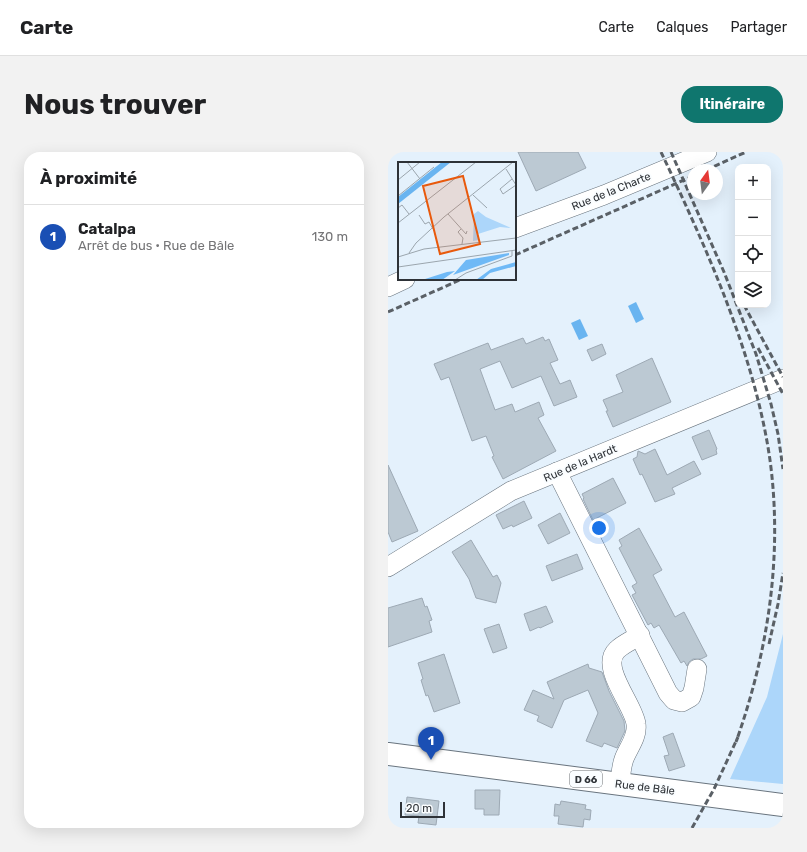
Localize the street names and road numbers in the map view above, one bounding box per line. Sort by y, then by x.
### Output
street label: Rue de la Charte [570,170,653,213]
street label: Rue de la Hardt [542,442,619,485]
road number: D 66 [570,771,602,787]
street label: Rue de Bâle [614,777,676,798]

